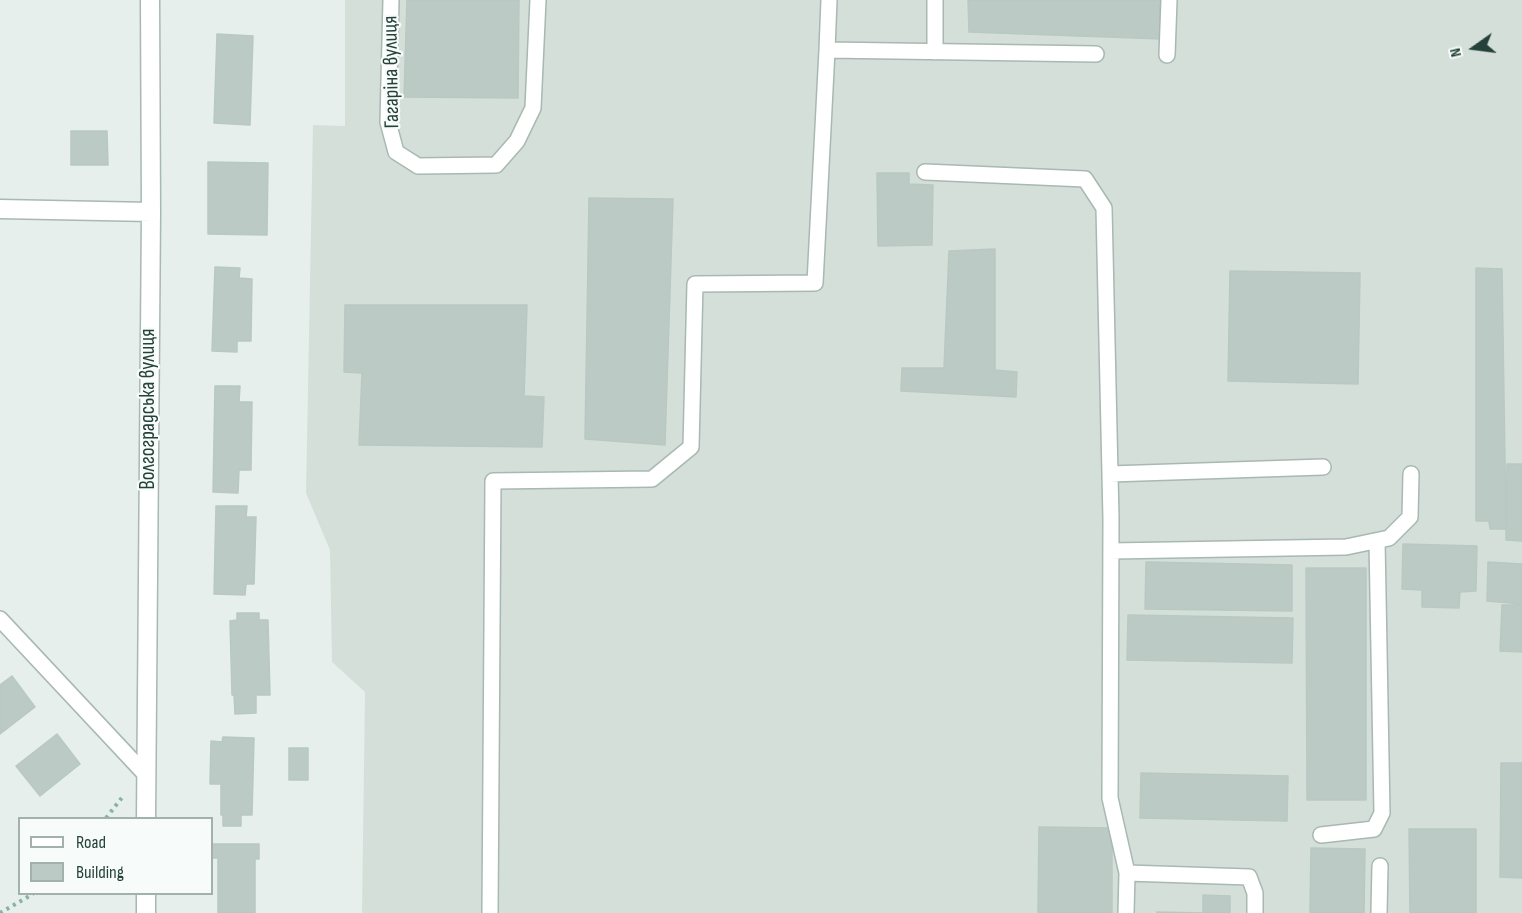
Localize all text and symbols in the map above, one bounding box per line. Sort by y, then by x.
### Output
street label: Гагаріна вулиця [378,15,406,129]
north arrow [1444,18,1504,78]
text: N [1446,46,1466,59]
street label: Волгоградська вулиця [136,328,162,490]
legend [18,817,213,895]
text: Road [76,832,106,853]
text: Building [76,862,124,883]

